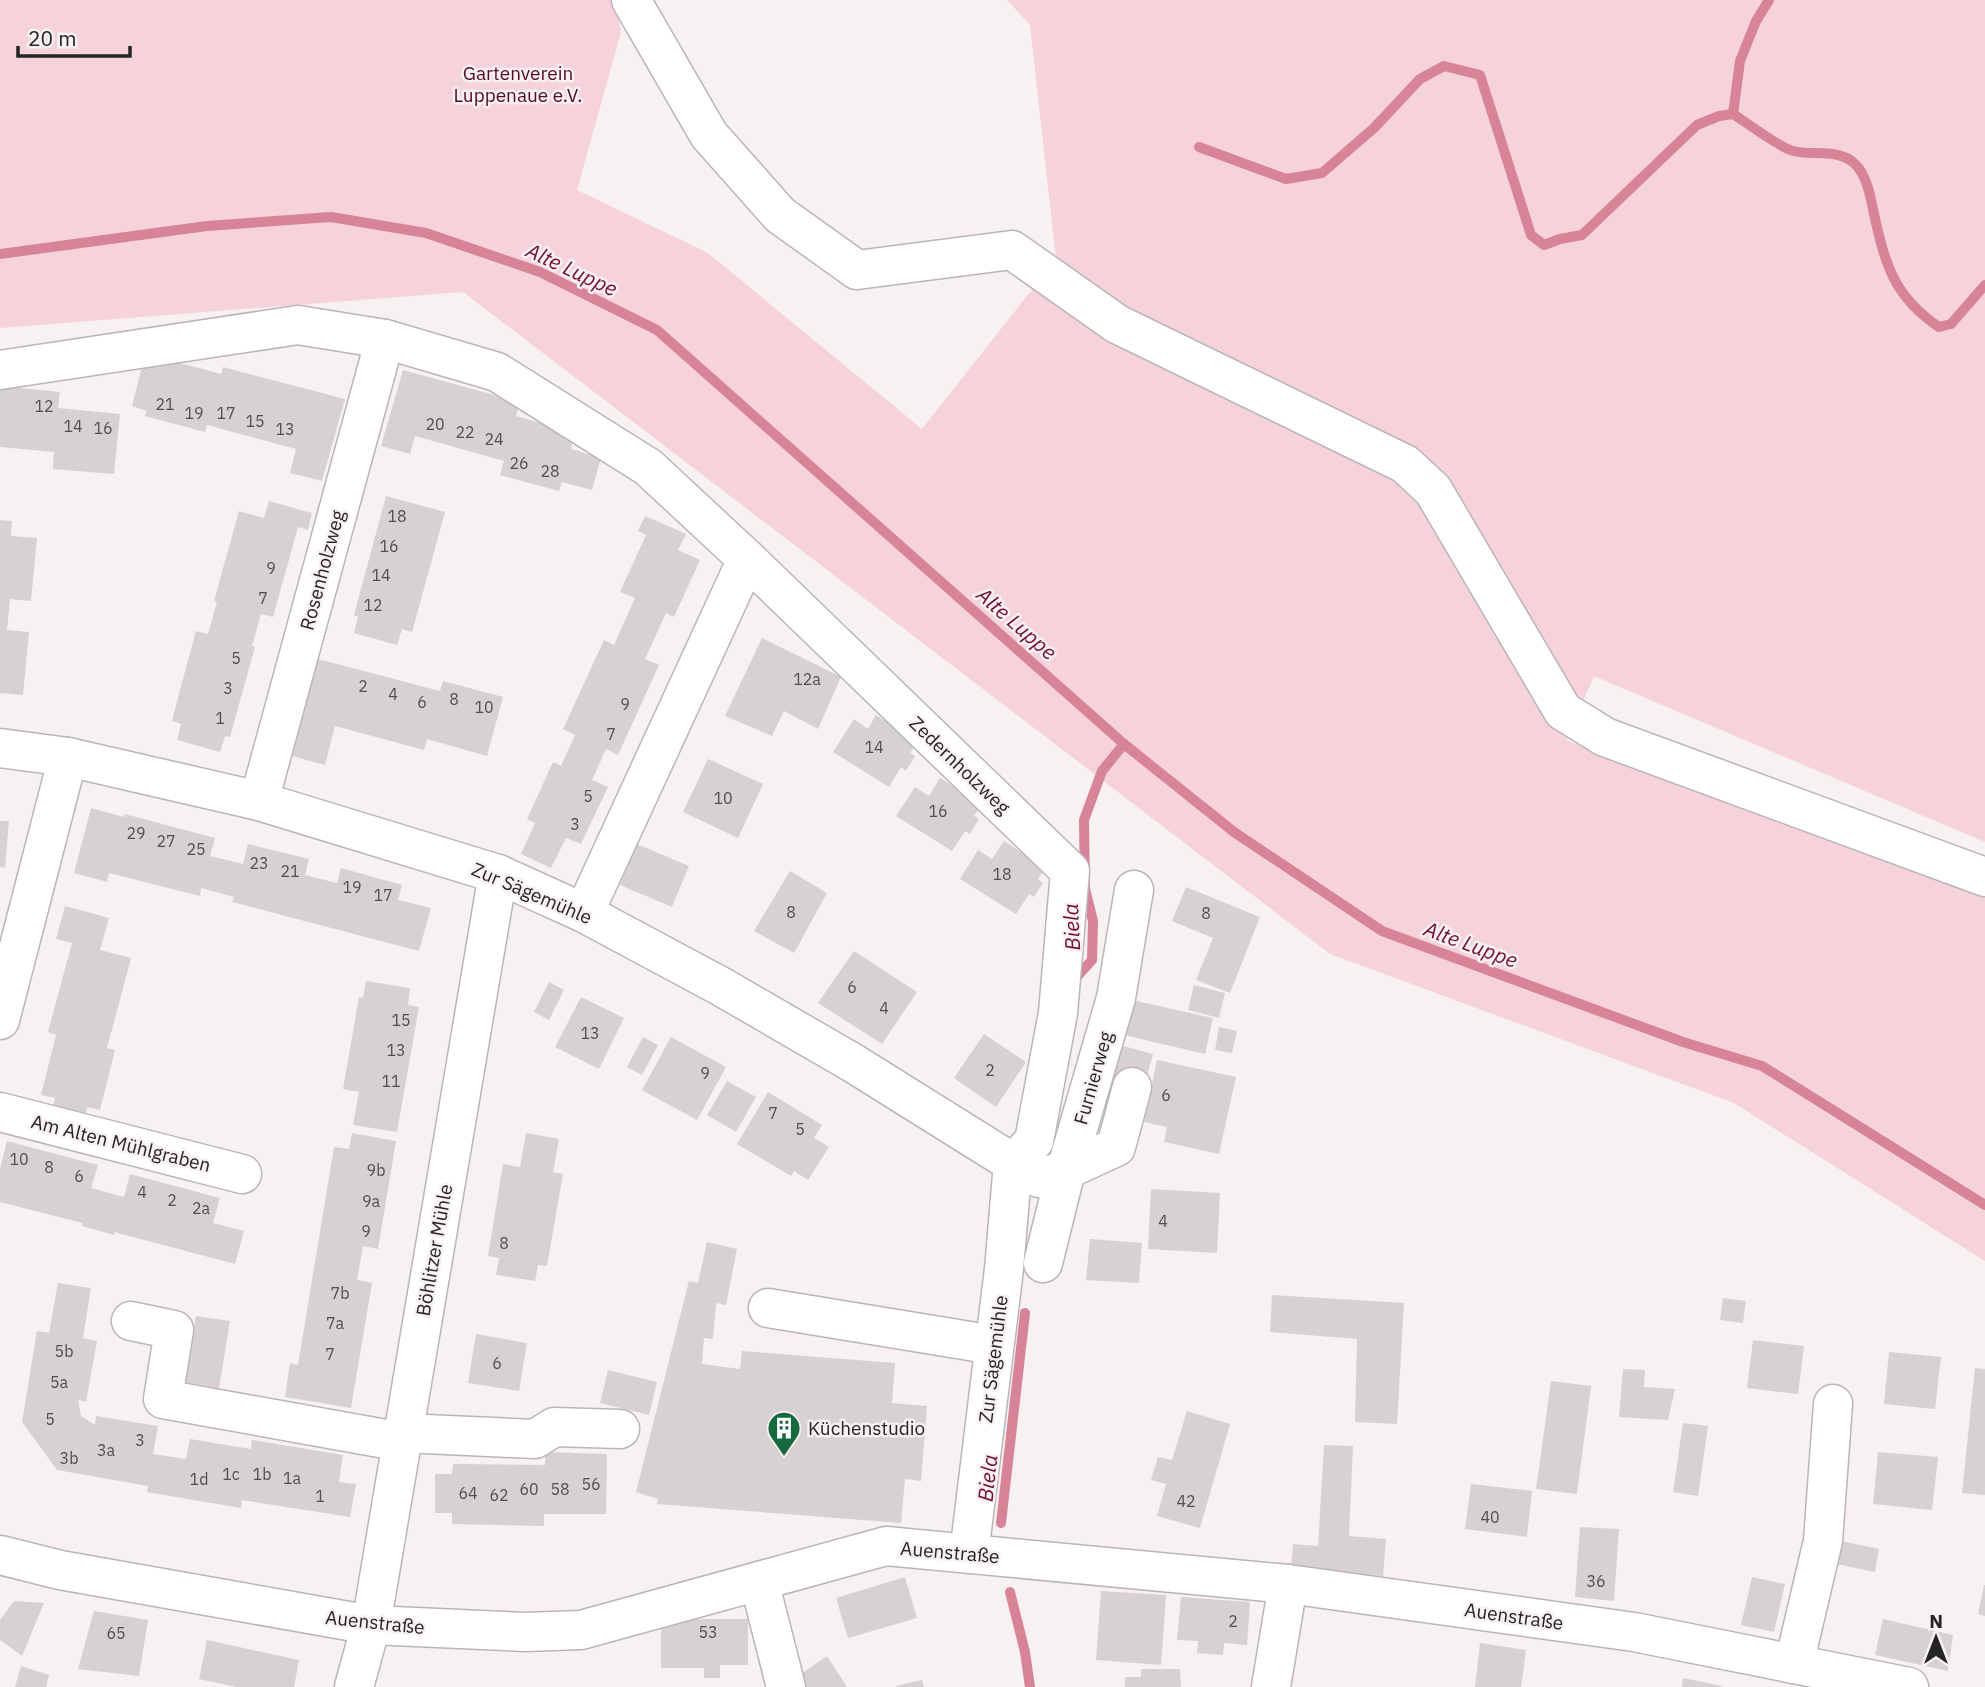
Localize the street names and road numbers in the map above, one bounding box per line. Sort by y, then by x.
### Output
street label: Rosenholzweg [294,507,350,633]
street label: Zedernholzweg [905,711,1015,819]
street label: Zur Sägemühle [468,857,596,929]
street label: Furnierweg [1068,1029,1118,1127]
street label: Am Alten Mühlgraben [29,1109,213,1177]
street label: Böhlitzer Mühle [411,1182,457,1318]
street label: Zur Sägemühle [973,1294,1013,1424]
street label: Auenstraße [899,1536,1001,1568]
street label: Auenstraße [1463,1597,1565,1635]
street label: Auenstraße [324,1605,426,1639]

